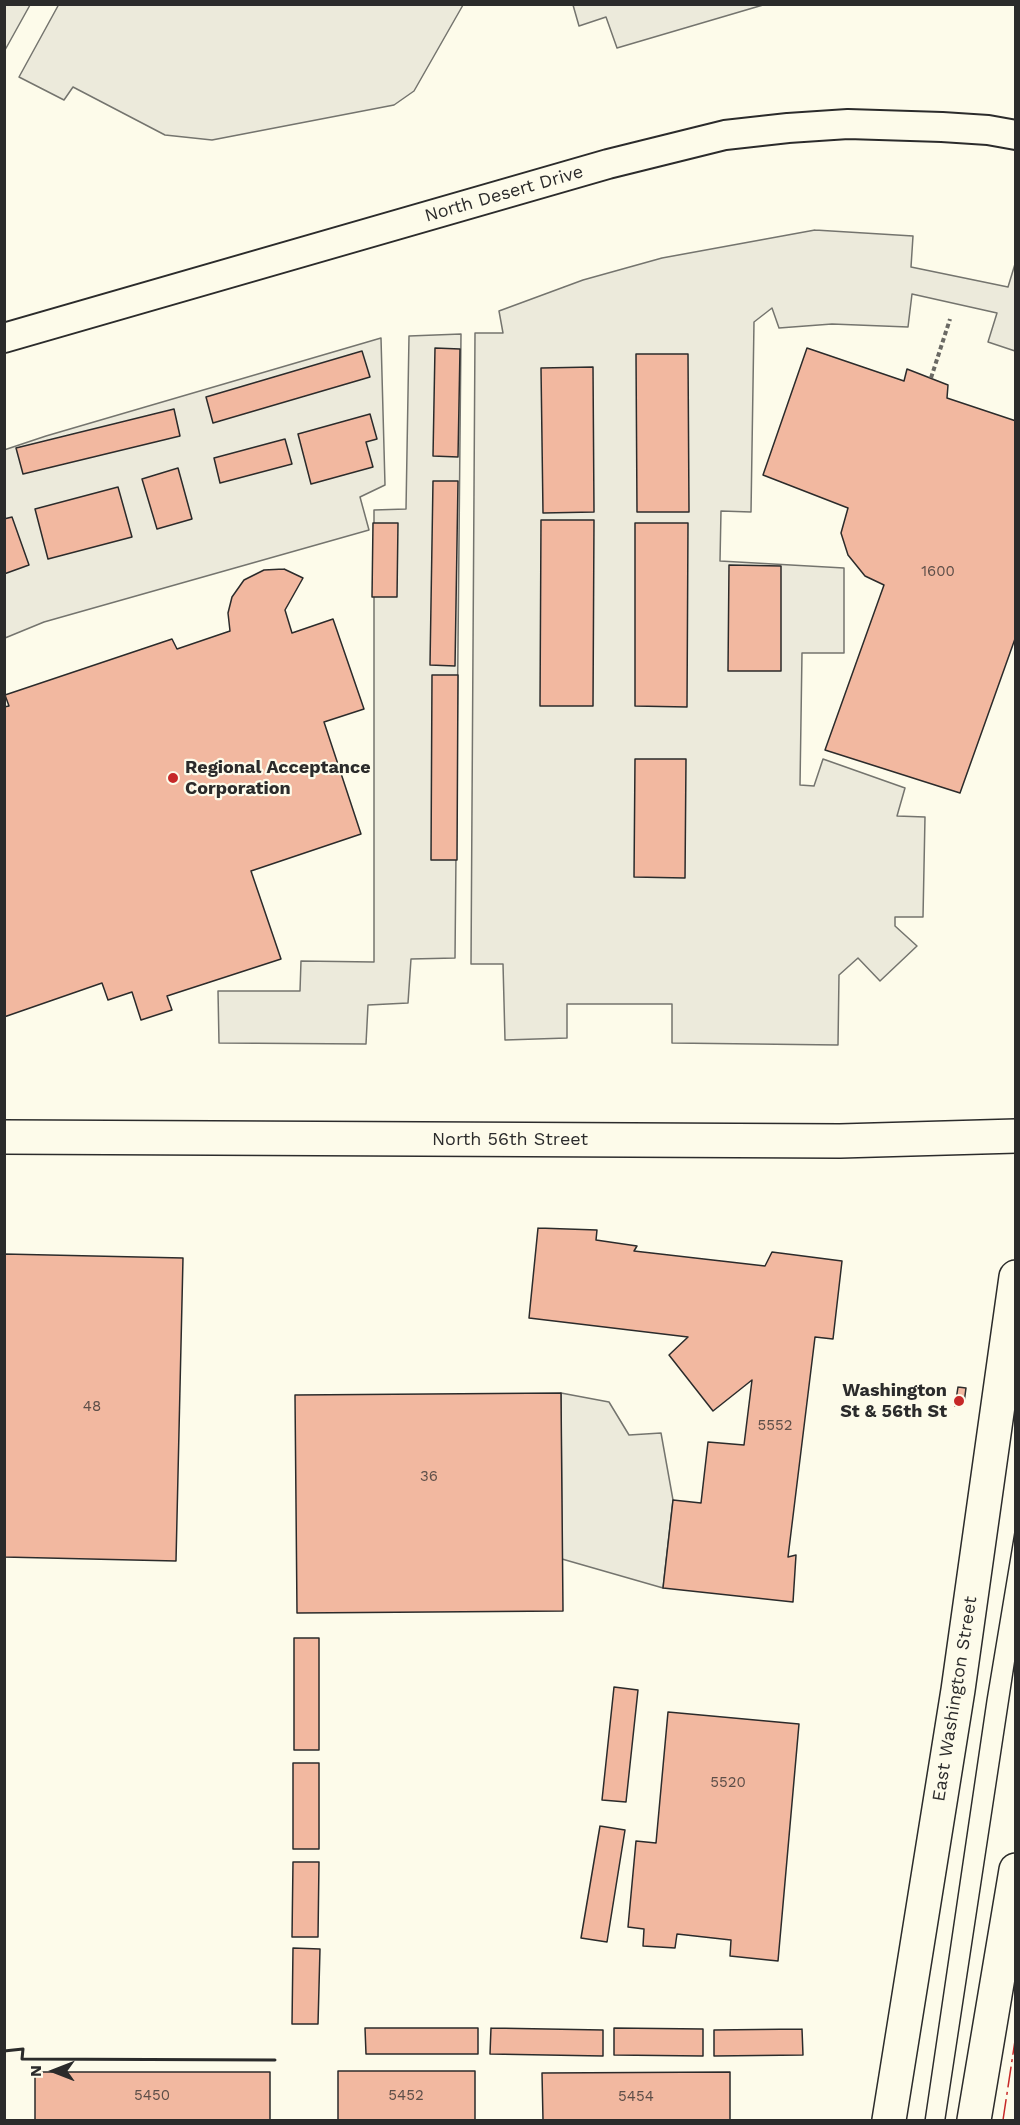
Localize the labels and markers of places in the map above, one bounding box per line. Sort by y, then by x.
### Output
place label: Regional Acceptance Corporation [185,757,371,800]
marker: Regional Acceptance Corporation [166,771,180,785]
place label: Washington St & 56th St [840,1380,947,1422]
marker: Washington St & 56th St [952,1394,966,1408]

